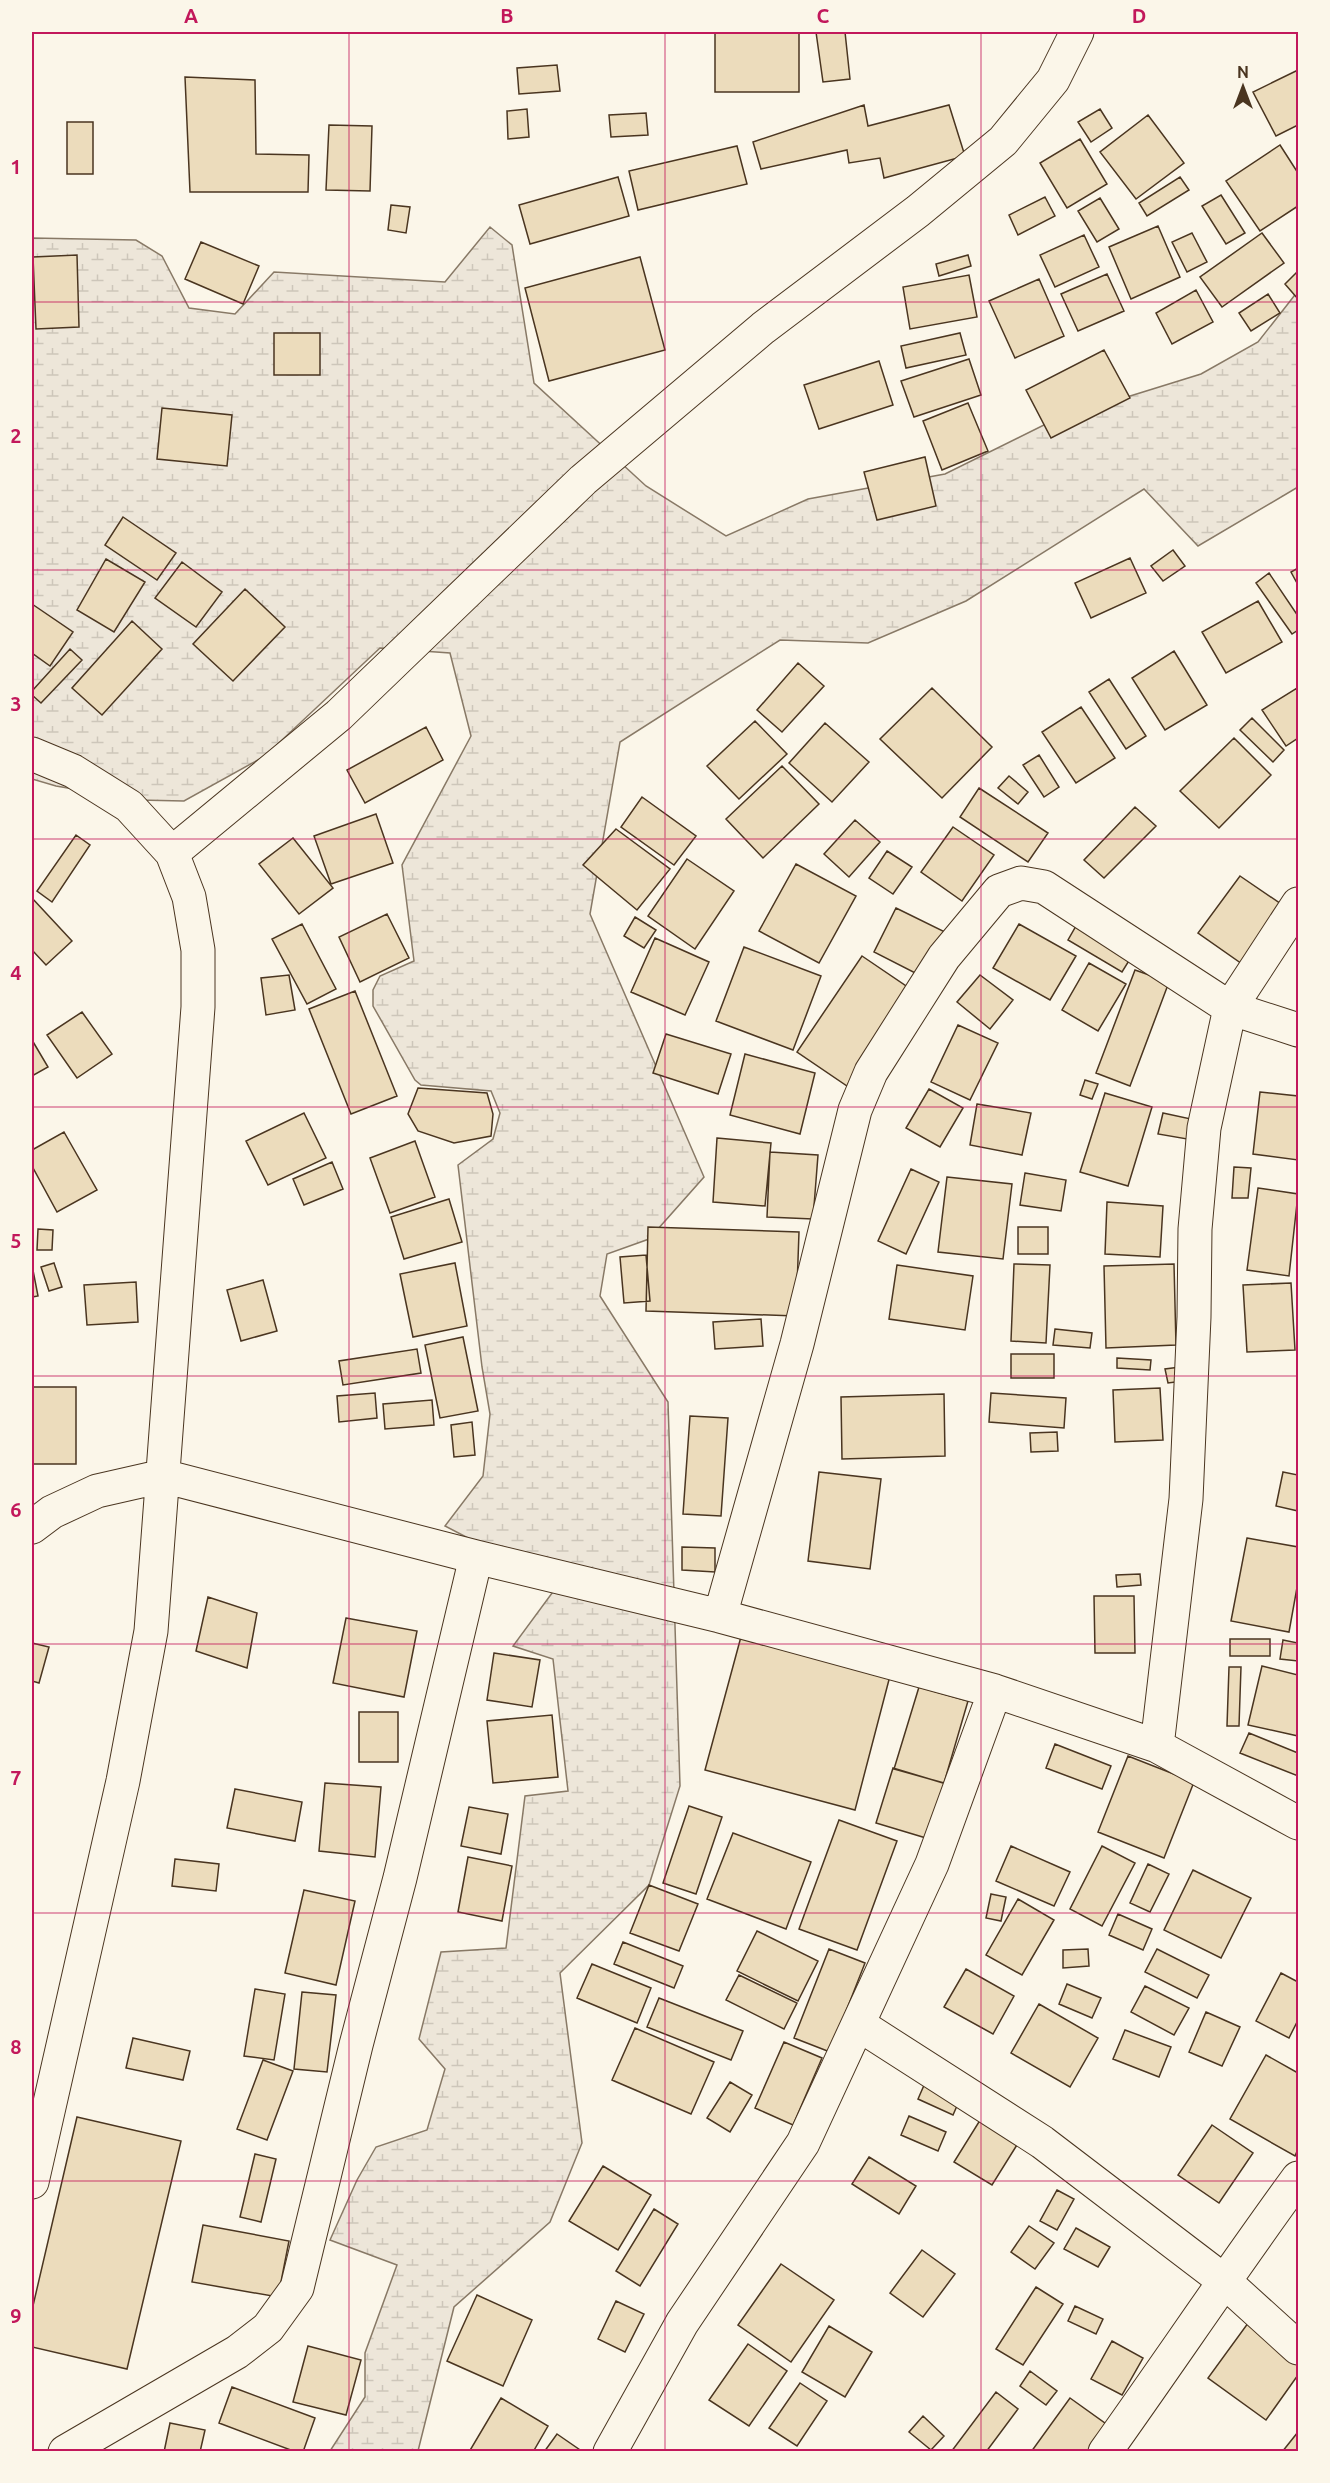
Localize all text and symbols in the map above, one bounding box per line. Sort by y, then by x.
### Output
text: A [184,4,198,27]
text: B [500,4,514,27]
text: C [817,4,830,27]
text: D [1132,4,1146,27]
north arrow [1213,57,1273,117]
text: N [1237,63,1249,81]
text: 1 [10,155,22,178]
text: 2 [10,424,22,447]
text: 3 [10,692,22,715]
text: 4 [10,961,22,984]
text: 5 [10,1229,22,1252]
text: 6 [10,1498,22,1521]
text: 7 [10,1766,22,1789]
text: 8 [10,2035,22,2058]
text: 9 [10,2304,22,2327]

